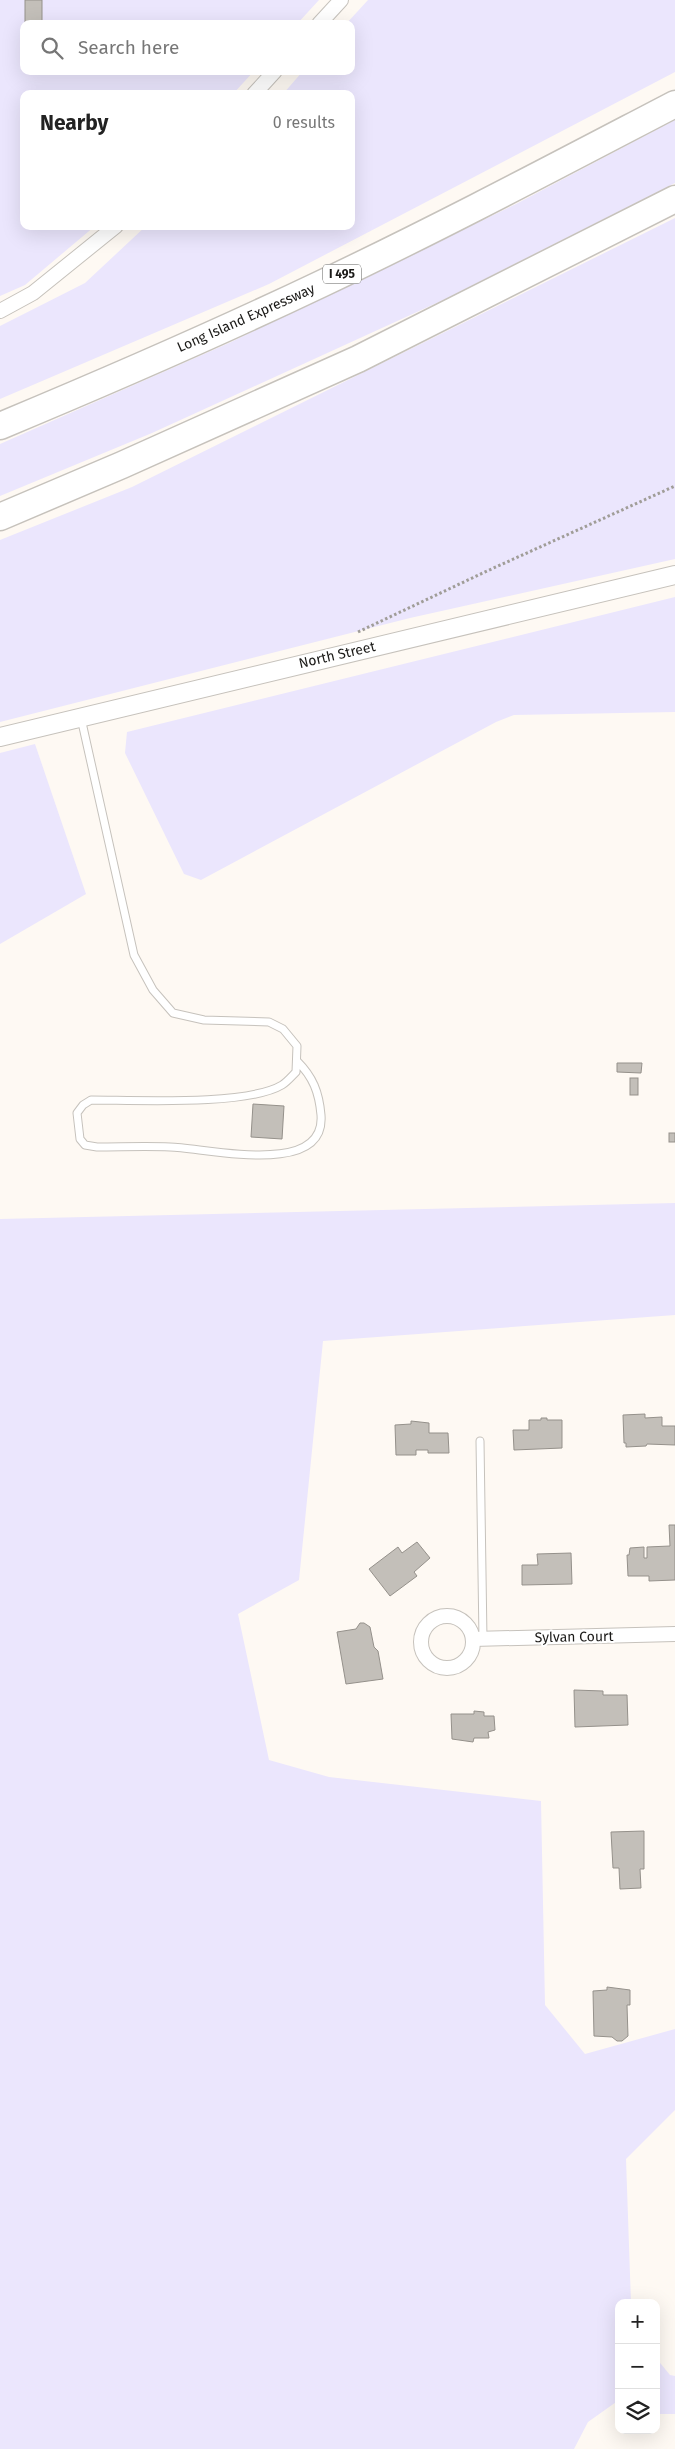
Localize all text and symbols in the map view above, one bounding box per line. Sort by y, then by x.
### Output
search box [20,20,355,75]
icon: search [38,34,66,62]
text: Search here [78,36,179,59]
text: Nearby [40,110,108,136]
text: 0 results [273,113,335,132]
road number: I 495 [323,264,361,284]
street label: Long Island Expressway [175,280,318,356]
street label: North Street [297,638,378,672]
street label: Sylvan Court [534,1628,615,1646]
map controls [615,2299,660,2434]
button: + [615,2299,660,2344]
button: − [615,2344,660,2389]
button: layers [615,2389,660,2434]

